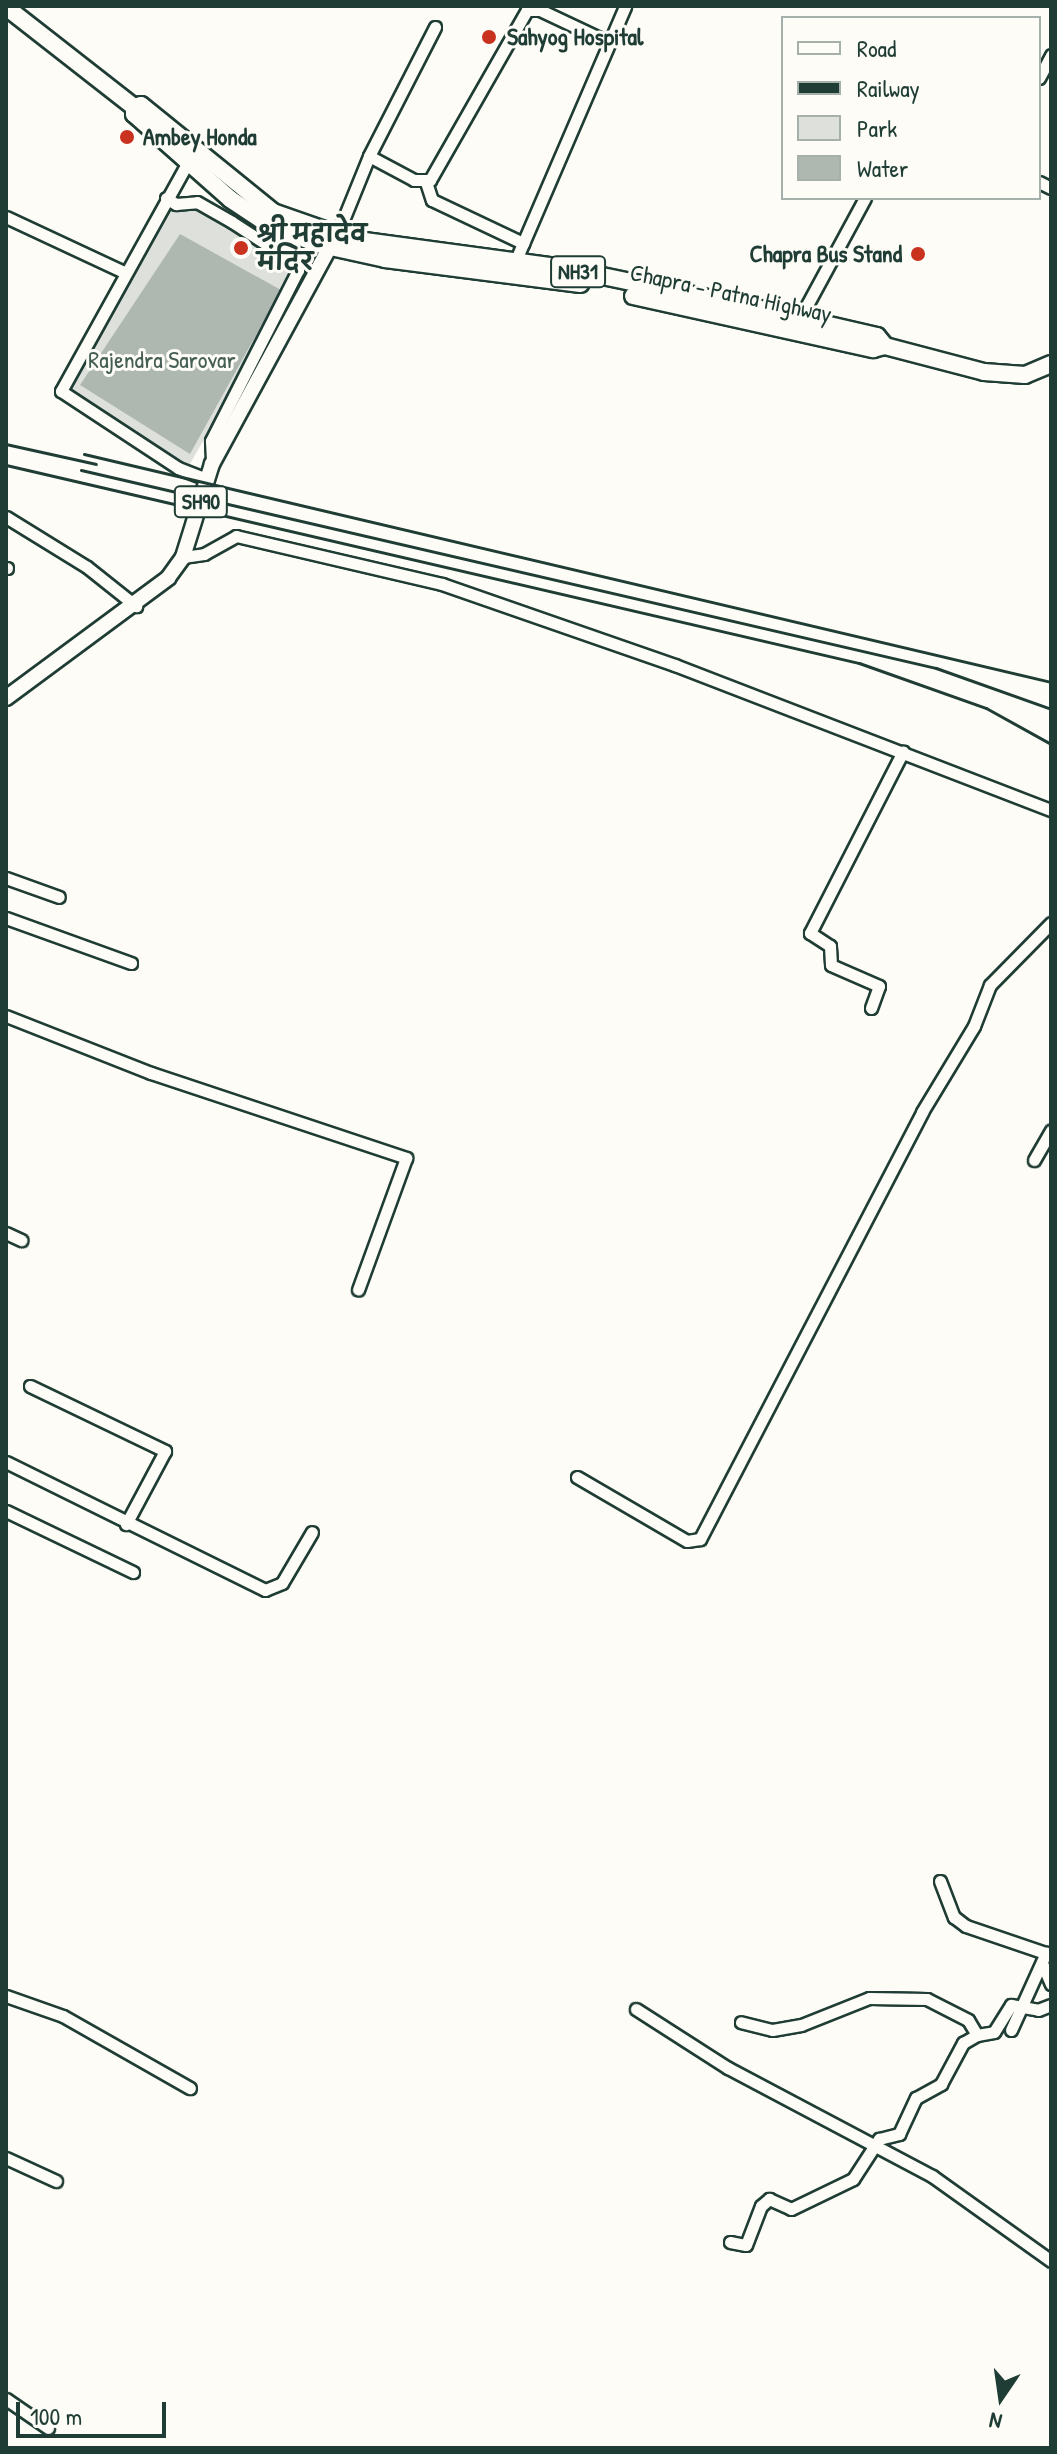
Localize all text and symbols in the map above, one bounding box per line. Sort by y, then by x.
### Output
legend [781,16,1041,200]
place label: Sahyog Hospital [507,23,643,51]
marker: Sahyog Hospital [478,26,500,48]
text: Road [857,32,896,64]
text: Railway [857,72,920,104]
text: Park [857,112,897,144]
place label: Ambey Honda [143,123,257,151]
marker: Ambey Honda [118,128,136,146]
text: Water [857,152,908,184]
place label: श्री महादेव मंदिर [257,220,367,276]
marker: श्री महादेव मंदिर [232,239,250,257]
place label: Chapra Bus Stand [750,240,902,268]
marker: Chapra Bus Stand [909,245,927,263]
road number: NH31 [550,254,606,290]
street label: Chapra - Patna Highway [628,258,834,328]
park label: Rajendra Sarovar [88,346,236,374]
road number: SH90 [173,484,229,520]
north arrow [961,2358,1041,2438]
scale bar [20,2386,170,2436]
text: 100 m [30,2400,82,2432]
text: N [987,2405,1005,2437]

